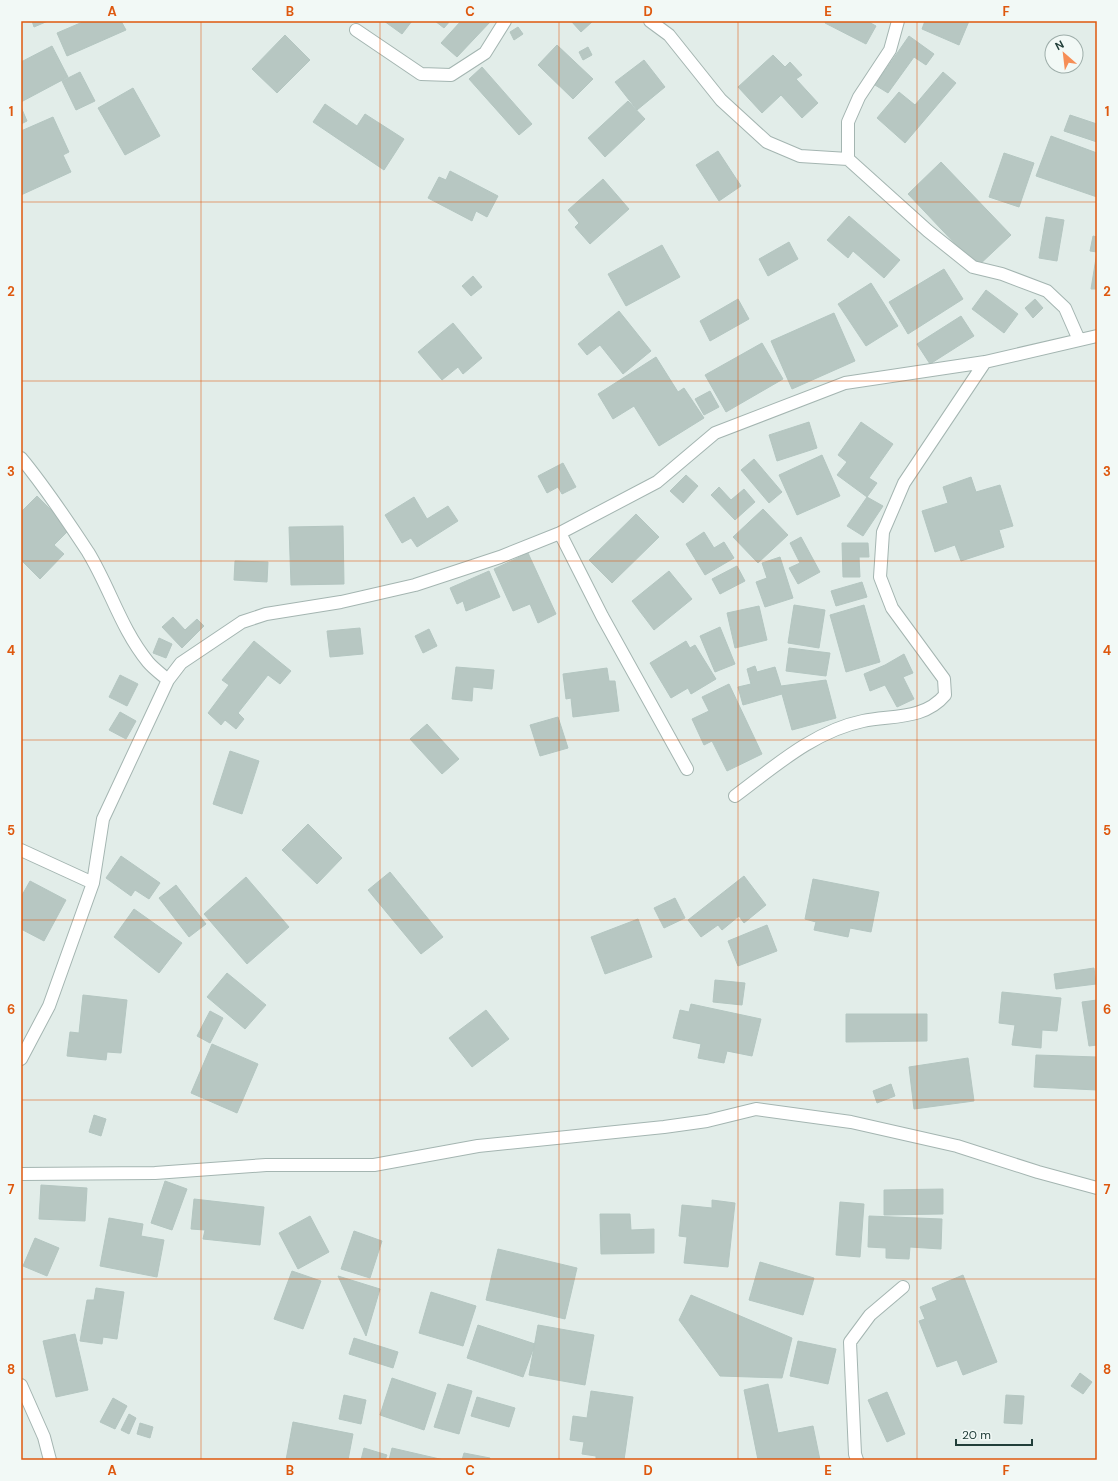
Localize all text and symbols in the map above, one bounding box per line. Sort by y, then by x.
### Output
text: A [107,3,117,20]
text: B [286,3,294,20]
text: C [465,3,475,20]
text: D [643,3,653,20]
text: E [824,3,832,20]
text: F [1002,3,1010,20]
north arrow [1044,34,1084,74]
text: N [1052,37,1066,53]
text: 1 [9,103,13,120]
text: 1 [1105,103,1109,120]
text: 2 [7,283,15,300]
text: 2 [1103,283,1111,300]
text: 3 [7,463,15,480]
text: 3 [1103,463,1111,480]
text: 4 [7,642,15,659]
text: 4 [1103,642,1111,659]
text: 5 [7,822,15,839]
text: 5 [1103,822,1111,839]
text: 6 [7,1001,15,1018]
text: 6 [1103,1001,1111,1018]
text: 7 [8,1181,15,1198]
text: 7 [1104,1181,1111,1198]
text: 8 [7,1361,15,1378]
text: 8 [1103,1361,1111,1378]
scale bar [956,1421,1032,1447]
text: 20 m [962,1427,991,1443]
text: A [107,1462,117,1479]
text: B [286,1462,294,1479]
text: C [465,1462,475,1479]
text: D [643,1462,653,1479]
text: E [824,1462,832,1479]
text: F [1002,1462,1010,1479]

